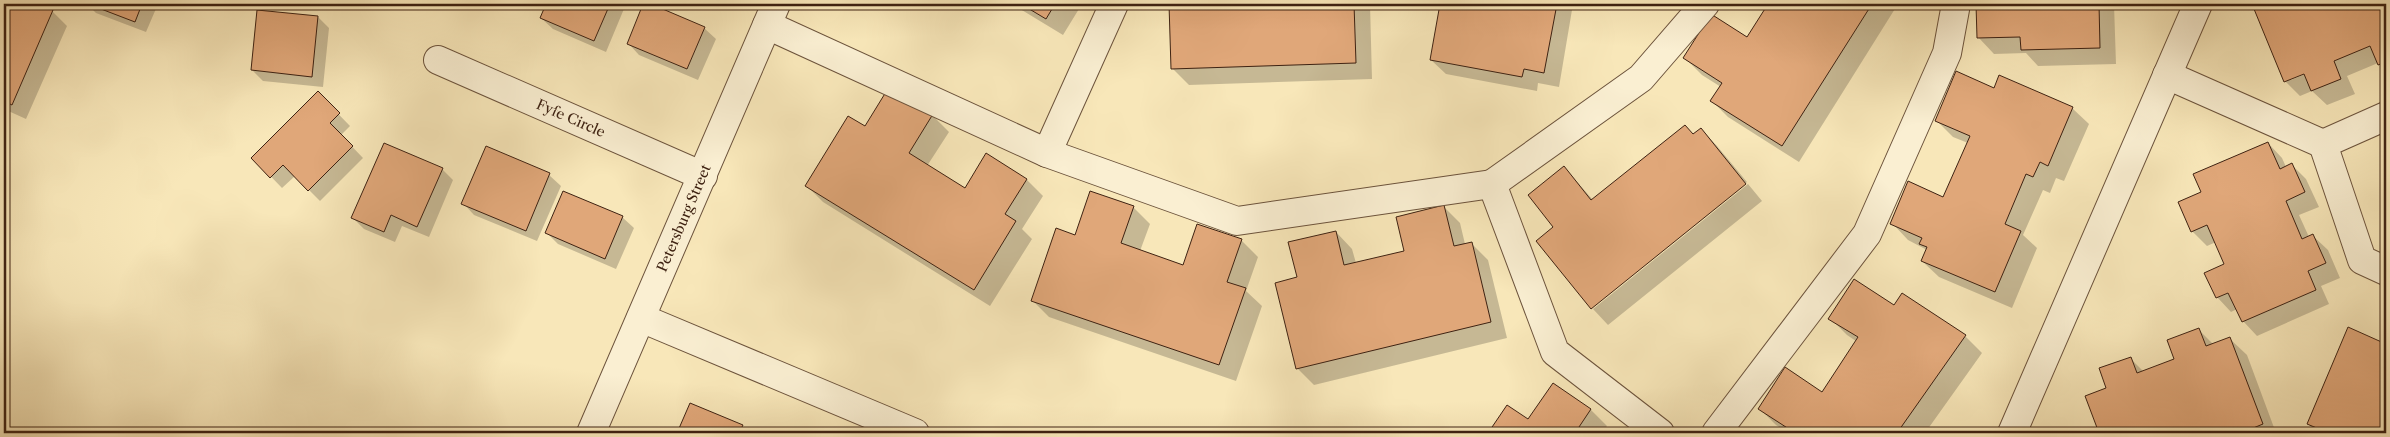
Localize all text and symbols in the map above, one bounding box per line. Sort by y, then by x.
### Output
street label: Fyfe Circle [534,95,608,141]
street label: Petersburg Street [653,162,715,275]

